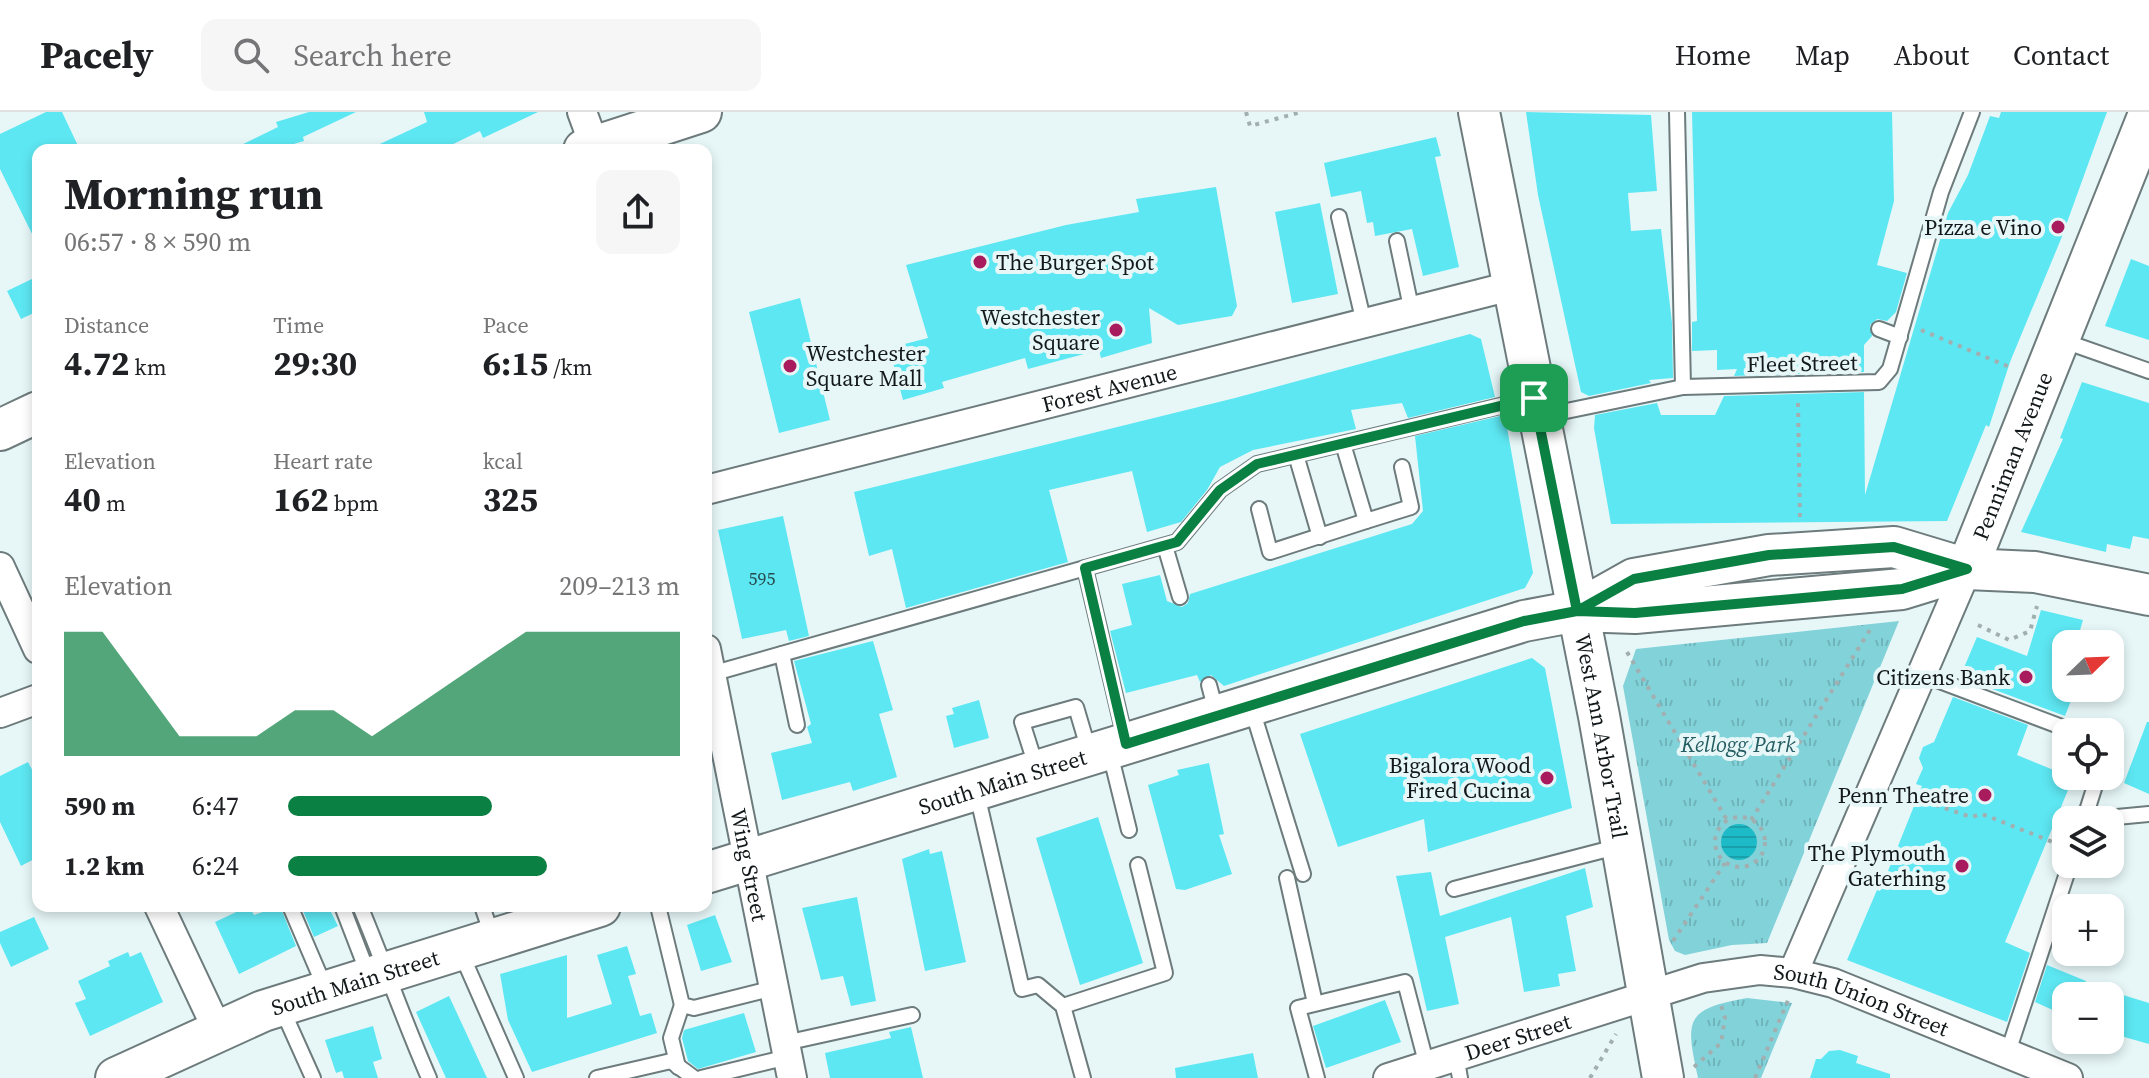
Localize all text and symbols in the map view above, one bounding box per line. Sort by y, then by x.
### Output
search box [201,19,761,91]
text: Pacely [40,29,153,81]
icon: search [229,33,273,77]
text: Search here [293,35,452,76]
text: Home [1675,36,1751,74]
text: Map [1795,36,1850,74]
text: About [1894,36,1969,74]
text: Contact [2013,36,2109,74]
text: Morning run [64,163,323,224]
button: share [596,170,680,254]
place label: Pizza e Vino [1924,212,2042,242]
marker: Pizza e Vino [2049,218,2067,236]
text: 06:57 · 8 × 590 m [64,224,251,260]
place label: The Burger Spot [996,247,1155,277]
marker: The Burger Spot [971,253,989,271]
place label: Westchester Square [980,302,1101,357]
text: Distance [64,310,149,340]
text: Time [273,310,324,340]
text: Pace [483,310,529,340]
marker: Westchester Square [1107,321,1125,339]
place label: Westchester Square Mall [806,338,926,393]
text: 4.72 [64,340,129,386]
text: 29:30 [273,340,357,386]
text: 6:15 [483,340,548,386]
street label: Fleet Street [1746,347,1859,379]
text: km [129,352,166,382]
text: /km [548,352,592,382]
street label: Forest Avenue [1038,356,1180,419]
marker: Westchester Square Mall [781,357,799,375]
pin [1500,364,1568,432]
street label: Penniman Avenue [1965,367,2059,544]
icon: arrive [1512,376,1556,420]
text: Elevation [64,446,156,476]
text: Heart rate [273,446,373,476]
text: kcal [483,446,523,476]
text: 40 [64,476,101,522]
text: 162 [273,476,329,522]
text: 325 [483,476,538,522]
text: m [101,488,126,518]
text: bpm [329,488,379,518]
house number: 595 [749,566,776,591]
text: Elevation [64,568,173,604]
text: 209–213 m [559,568,680,604]
north arrow [2052,630,2124,702]
map controls [2052,630,2124,1054]
street label: West Ann Arbor Trail [1568,631,1635,841]
place label: Citizens Bank [1876,662,2011,692]
marker: Citizens Bank [2017,668,2035,686]
button: locate [2052,718,2124,790]
park label: Kellogg Park [1680,729,1796,759]
street label: South Main Street [915,742,1091,822]
place label: Bigalora Wood Fired Cucina [1389,750,1532,805]
marker: Bigalora Wood Fired Cucina [1538,769,1556,787]
place label: Penn Theatre [1838,780,1969,810]
marker: Penn Theatre [1976,786,1994,804]
text: 590 m [64,788,135,824]
text: 6:47 [192,788,239,824]
street label: Wing Street [723,806,775,924]
button: layers [2052,806,2124,878]
place label: The Plymouth Gaterhing [1808,838,1946,893]
text: 1.2 km [64,848,145,884]
text: 6:24 [192,848,239,884]
marker: The Plymouth Gaterhing [1953,857,1971,875]
button: + [2052,894,2124,966]
street label: South Main Street [268,942,443,1023]
street label: South Union Street [1772,956,1954,1044]
button: − [2052,982,2124,1054]
street label: Deer Street [1461,1006,1575,1068]

